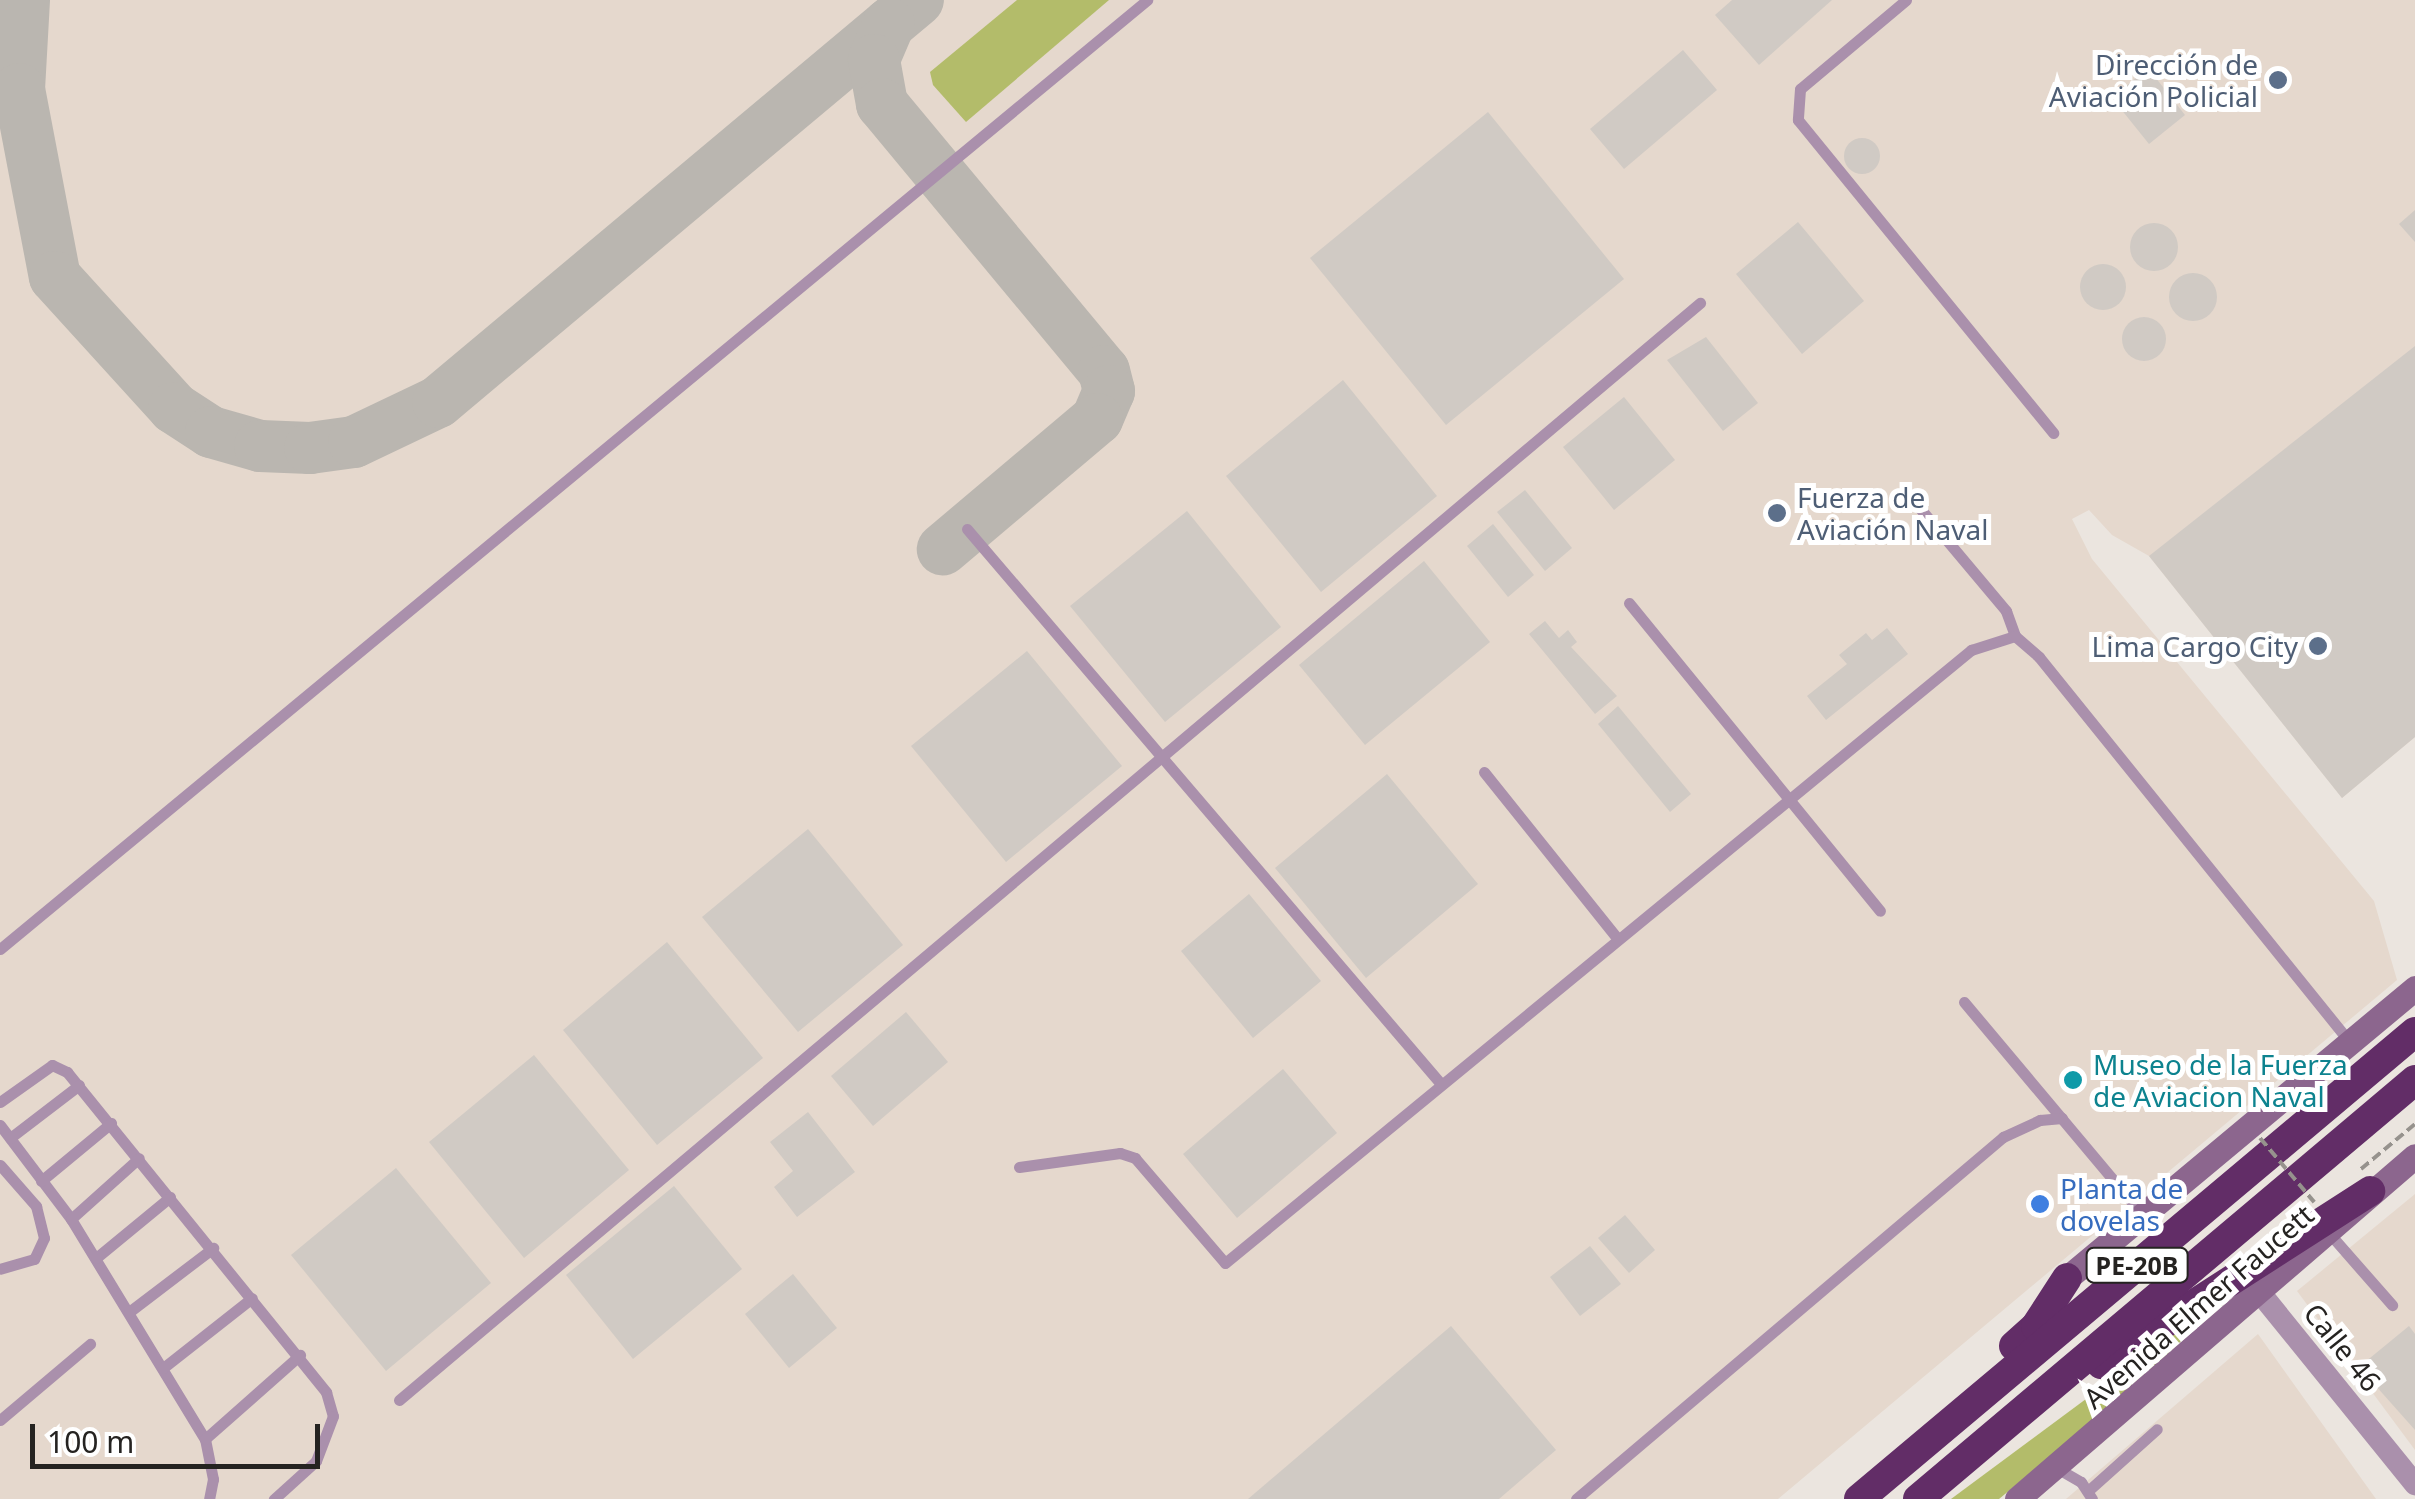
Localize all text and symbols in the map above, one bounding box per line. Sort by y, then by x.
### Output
place label: Dirección de Aviación Policial [2049,47,2258,113]
marker: Dirección de Aviación Policial [2267,69,2289,91]
place label: Fuerza de Aviación Naval [1797,480,1988,546]
marker: Fuerza de Aviación Naval [1766,502,1788,524]
place label: Lima Cargo City [2092,629,2298,663]
marker: Lima Cargo City [2307,635,2329,657]
place label: Museo de la Fuerza de Aviacion Naval [2093,1047,2348,1113]
marker: Museo de la Fuerza de Aviacion Naval [2062,1069,2084,1091]
place label: Planta de dovelas [2060,1171,2183,1237]
marker: Planta de dovelas [2029,1193,2051,1215]
street label: Avenida Elmer Faucett [2076,1197,2320,1415]
road number: PE-20B [2084,1245,2190,1285]
street label: Calle 46 [2298,1296,2388,1398]
scale bar [35,1404,325,1466]
text: 100 m [47,1421,134,1462]

